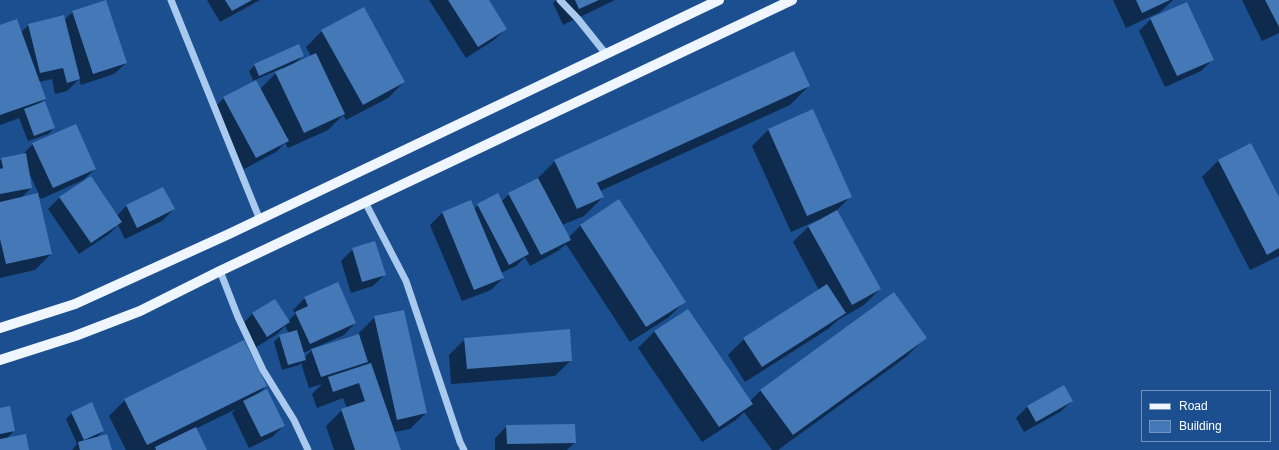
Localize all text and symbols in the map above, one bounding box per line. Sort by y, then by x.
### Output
legend [1141,390,1271,442]
text: Road [1179,399,1208,413]
text: Building [1179,419,1222,433]

